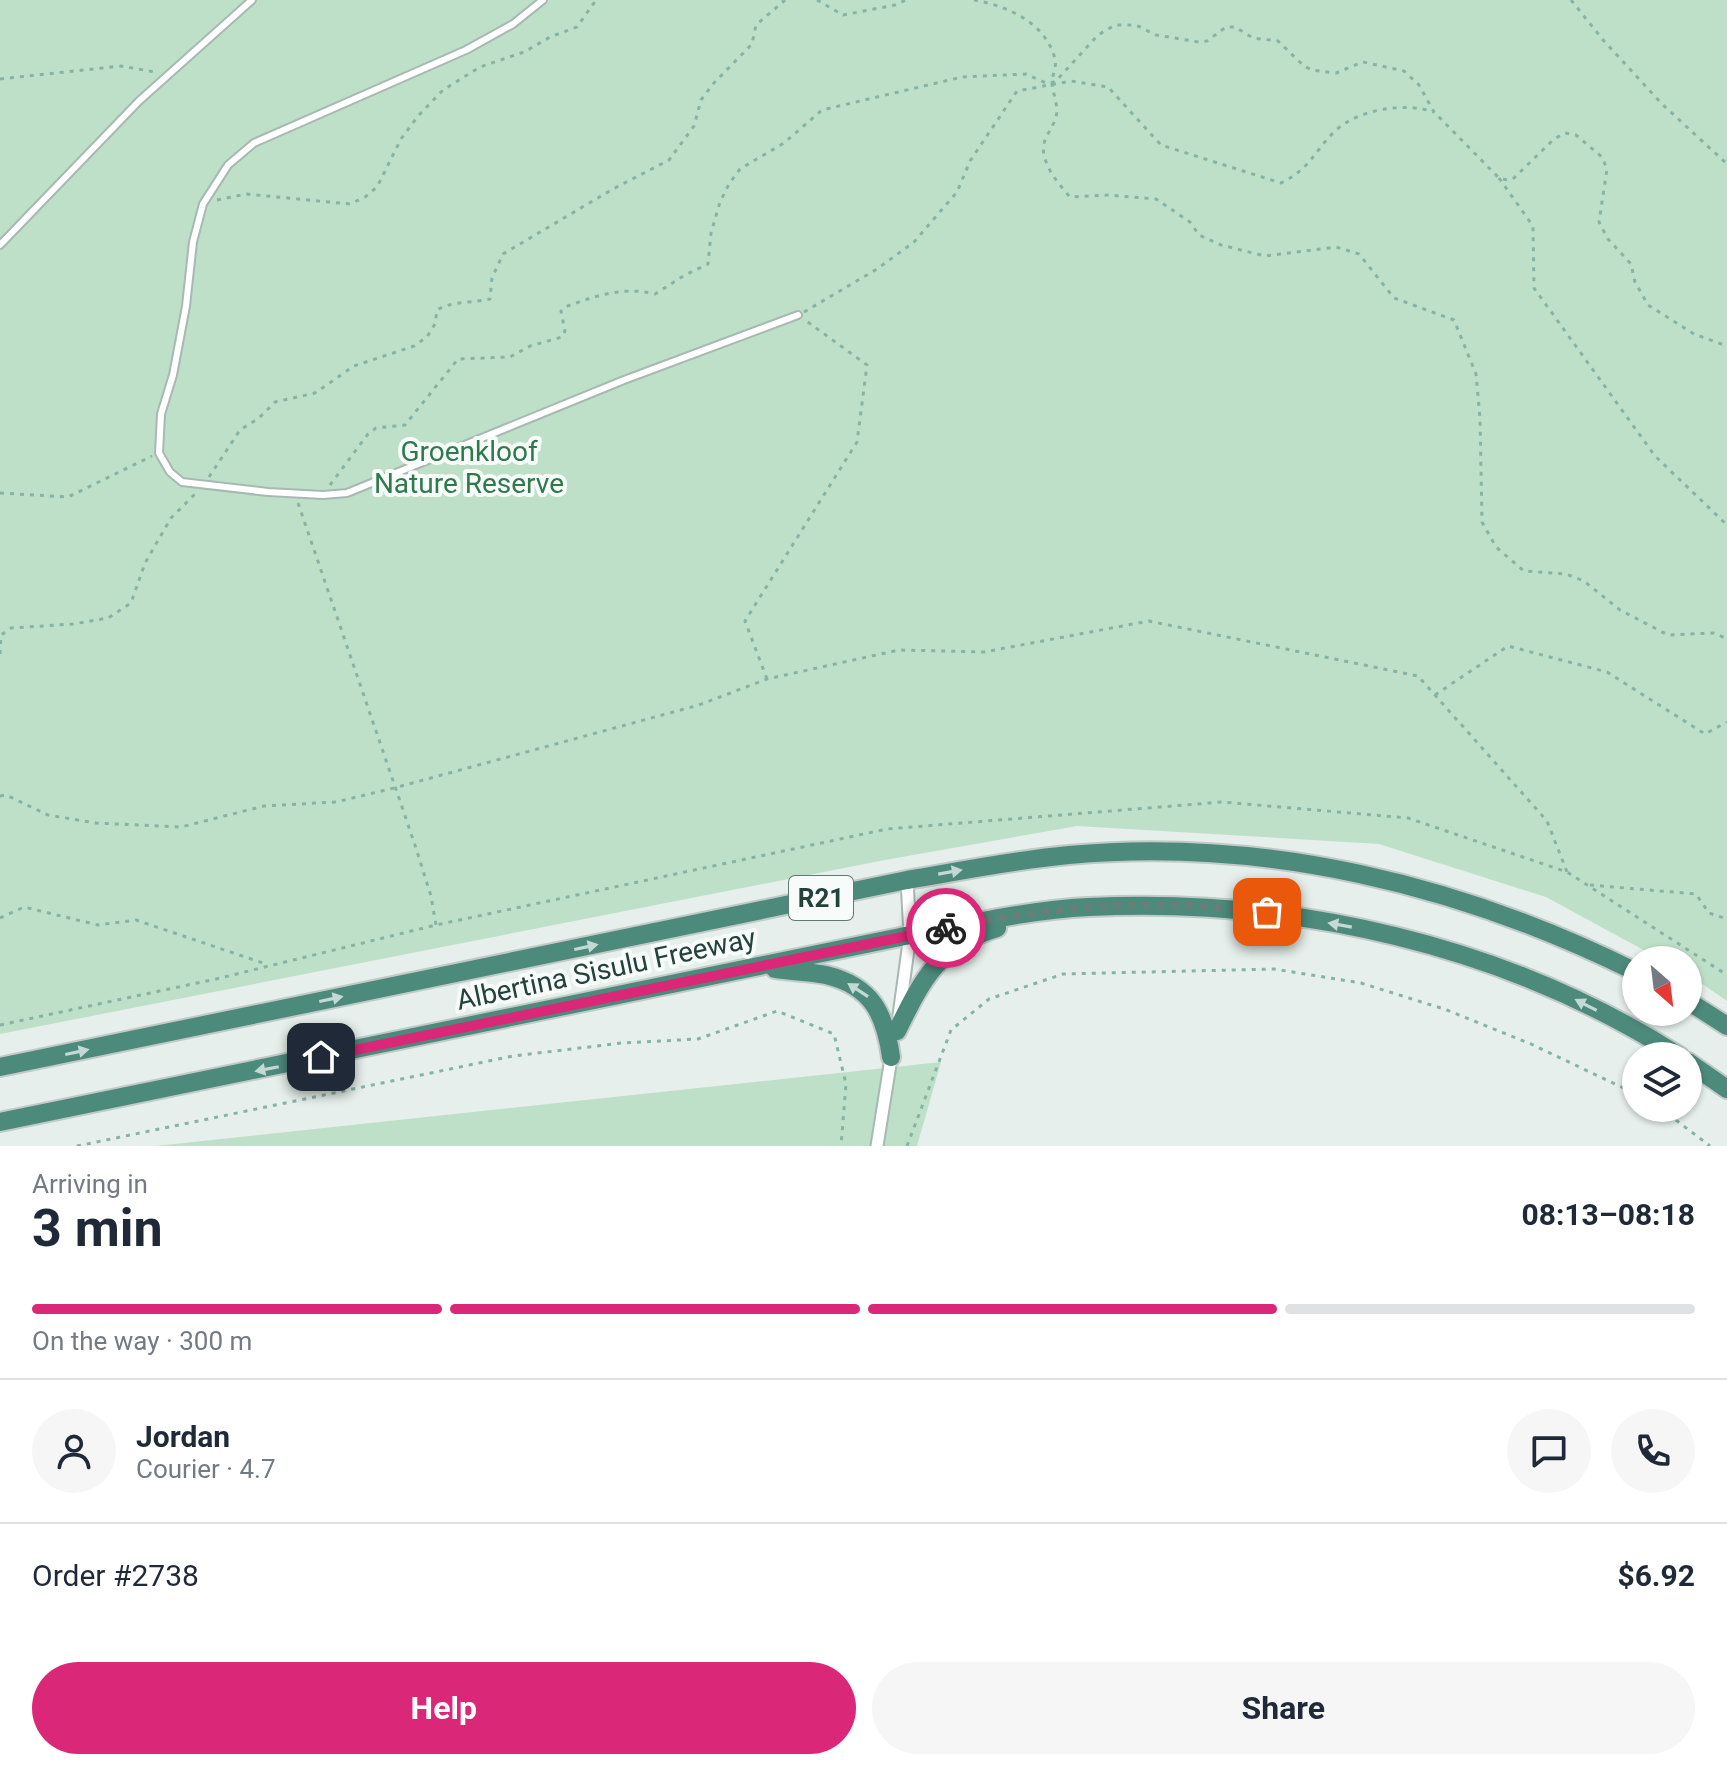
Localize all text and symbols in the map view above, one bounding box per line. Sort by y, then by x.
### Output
park label: Groenkloof Nature Reserve [374,435,564,500]
one-way arrow [938,866,963,878]
road number: R21 [789,876,853,920]
pin [1233,878,1301,946]
courier [906,888,986,968]
icon: bag [1245,890,1289,934]
icon: bike [924,906,968,950]
one-way arrow [1327,918,1352,930]
street label: Albertina Sisulu Freeway [453,921,759,1017]
one-way arrow [573,940,598,952]
north arrow [1622,946,1702,1026]
map controls [1622,946,1702,1122]
one-way arrow [848,983,869,998]
one-way arrow [319,992,344,1005]
one-way arrow [1574,998,1597,1012]
pin [287,1023,355,1091]
icon: home [299,1035,343,1079]
button: layers [1622,1042,1702,1122]
one-way arrow [64,1045,89,1058]
one-way arrow [254,1063,279,1075]
text: Arriving in [32,1169,148,1199]
text: 08:13–08:18 [1521,1197,1695,1232]
text: 3 min [32,1198,163,1259]
text: On the way · 300 m [32,1326,252,1356]
button: person [32,1409,116,1493]
button: chat [1507,1409,1591,1493]
button: phone [1611,1409,1695,1493]
text: Jordan [136,1419,230,1454]
text: Courier · 4.7 [136,1454,276,1484]
text: Order #2738 [32,1558,199,1593]
text: $6.92 [1617,1558,1695,1593]
button: Help [32,1662,856,1754]
button: Share [872,1662,1695,1754]

